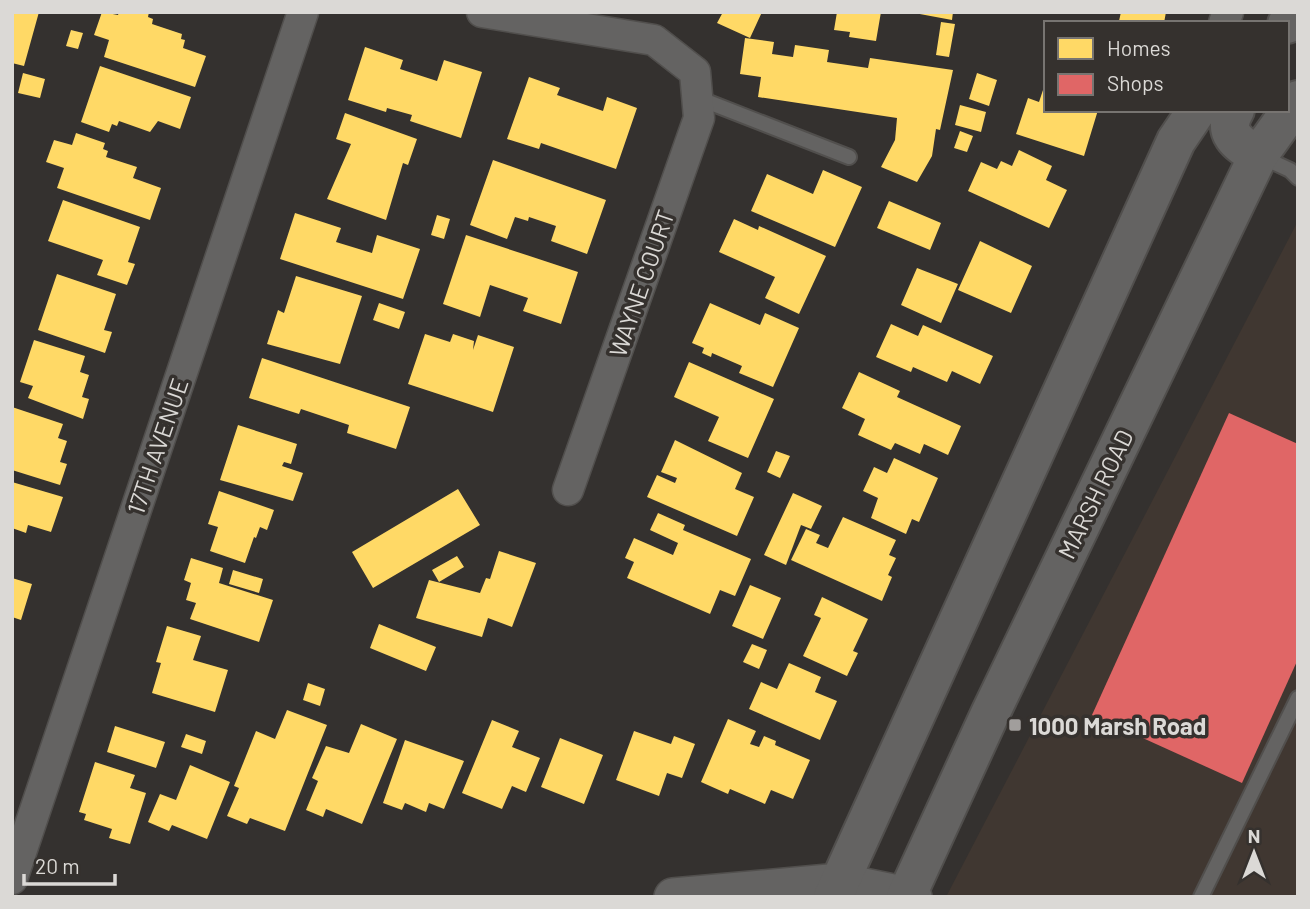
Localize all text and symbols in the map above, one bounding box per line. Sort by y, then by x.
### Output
legend [1044,21,1289,112]
text: Homes [1107,35,1171,60]
text: Shops [1107,70,1164,95]
street label: WAYNE COURT [602,206,680,360]
street label: 17TH AVENUE [120,374,194,518]
street label: MARSH ROAD [1051,425,1139,563]
place label: 1000 Marsh Road [1029,711,1206,740]
marker: 1000 Marsh Road [1007,717,1023,733]
north arrow [1219,818,1289,888]
text: N [1248,824,1260,847]
scale bar [24,842,116,886]
text: 20 m [35,853,80,878]

